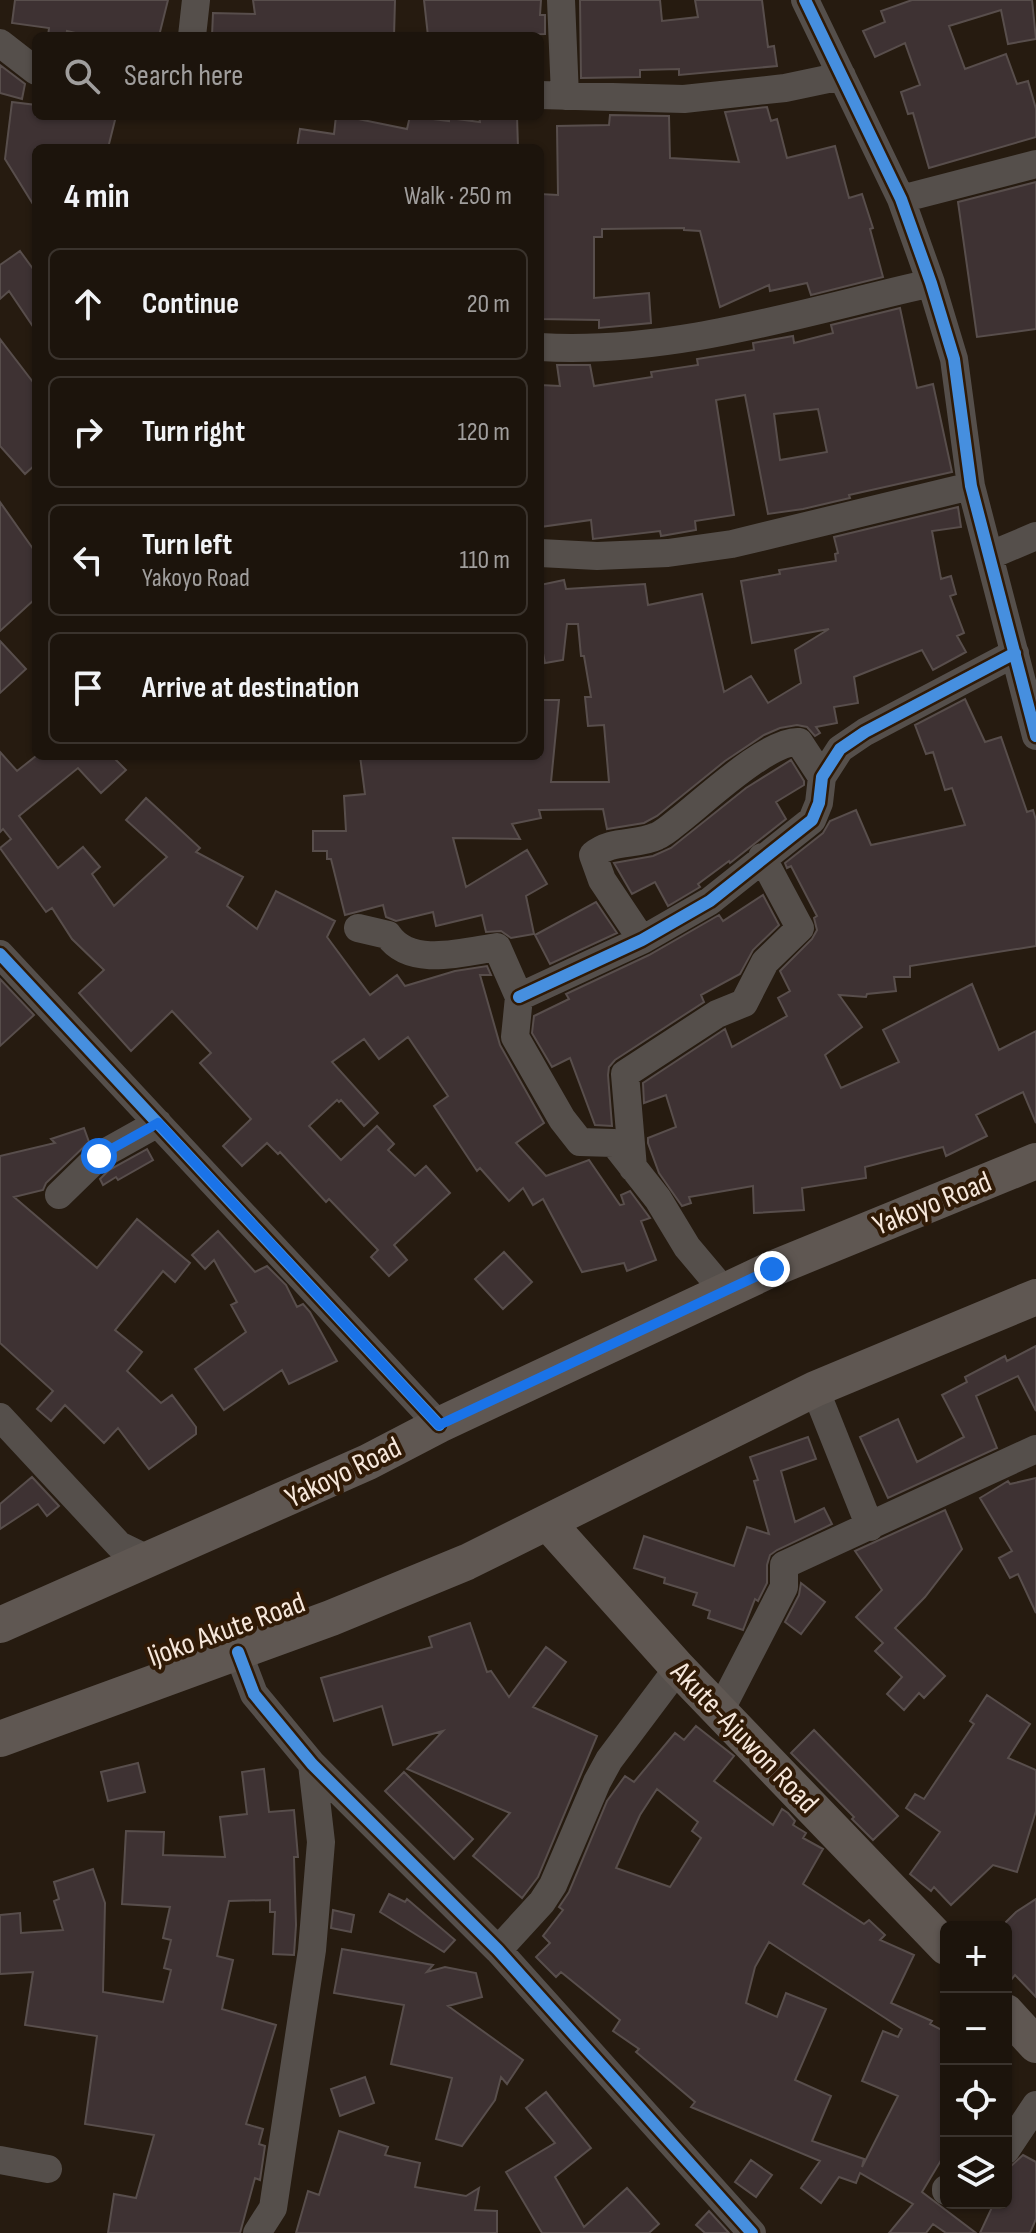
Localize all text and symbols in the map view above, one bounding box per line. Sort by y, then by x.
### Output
search box [32,32,544,120]
icon: search [60,54,104,98]
text: Search here [124,58,243,94]
text: 4 min [64,176,130,217]
text: Walk · 250 m [404,181,512,212]
icon: ahead [66,282,110,326]
text: Continue [142,286,239,322]
text: 20 m [467,289,510,320]
icon: right [66,410,110,454]
text: Turn right [142,414,245,450]
text: 120 m [457,417,510,448]
text: Turn left [142,527,232,563]
icon: left [66,538,110,582]
text: 110 m [459,545,510,576]
text: Yakoyo Road [142,563,250,594]
icon: arrive [66,666,110,710]
text: Arrive at destination [142,670,359,706]
route start [81,1138,117,1174]
street label: Yakoyo Road [868,1164,997,1244]
route end [754,1251,790,1287]
street label: Yakoyo Road [280,1429,407,1516]
street label: Ijoko Akute Road [143,1585,310,1675]
street label: Akute-Ajuwon Road [662,1654,826,1821]
map controls [940,1921,1012,2209]
button: + [940,1921,1012,1993]
button: − [940,1993,1012,2065]
button: locate [940,2065,1012,2137]
button: layers [940,2137,1012,2209]

